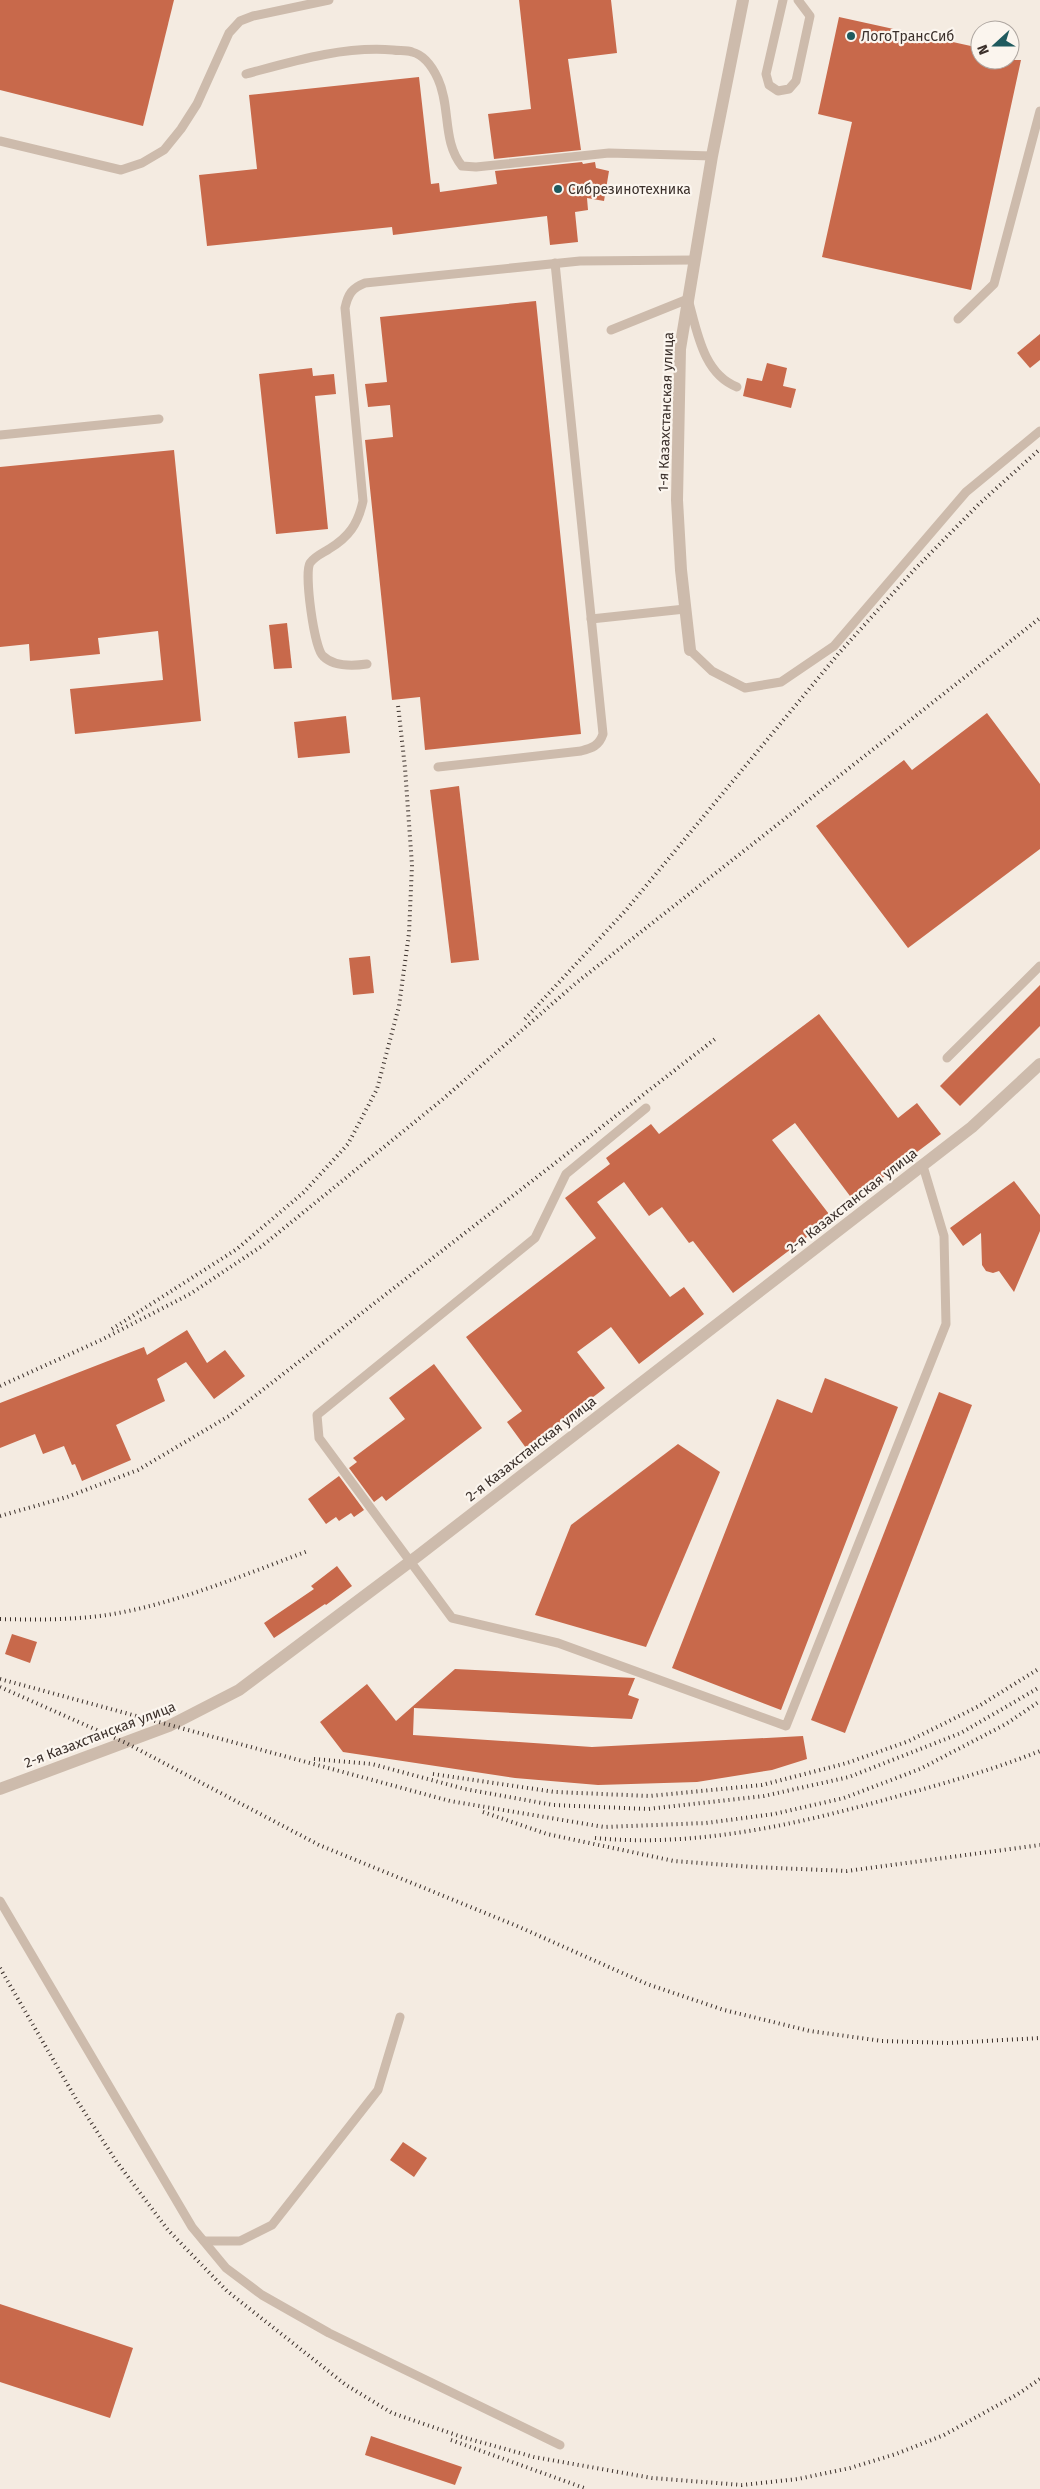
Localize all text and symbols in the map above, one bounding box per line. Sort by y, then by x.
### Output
north arrow [970,20,1020,70]
place label: ЛогоТрансСиб [861,28,954,45]
marker: ЛогоТрансСиб [845,30,857,42]
text: N [974,42,993,57]
place label: Сибрезинотехника [568,181,691,198]
marker: Сибрезинотехника [552,183,564,195]
street label: 1-я Казахстанская улица [655,332,677,492]
street label: 2-я Казахстанская улица [783,1145,921,1257]
street label: 2-я Казахстанская улица [462,1393,600,1505]
street label: 2-я Казахстанская улица [22,1698,178,1772]

